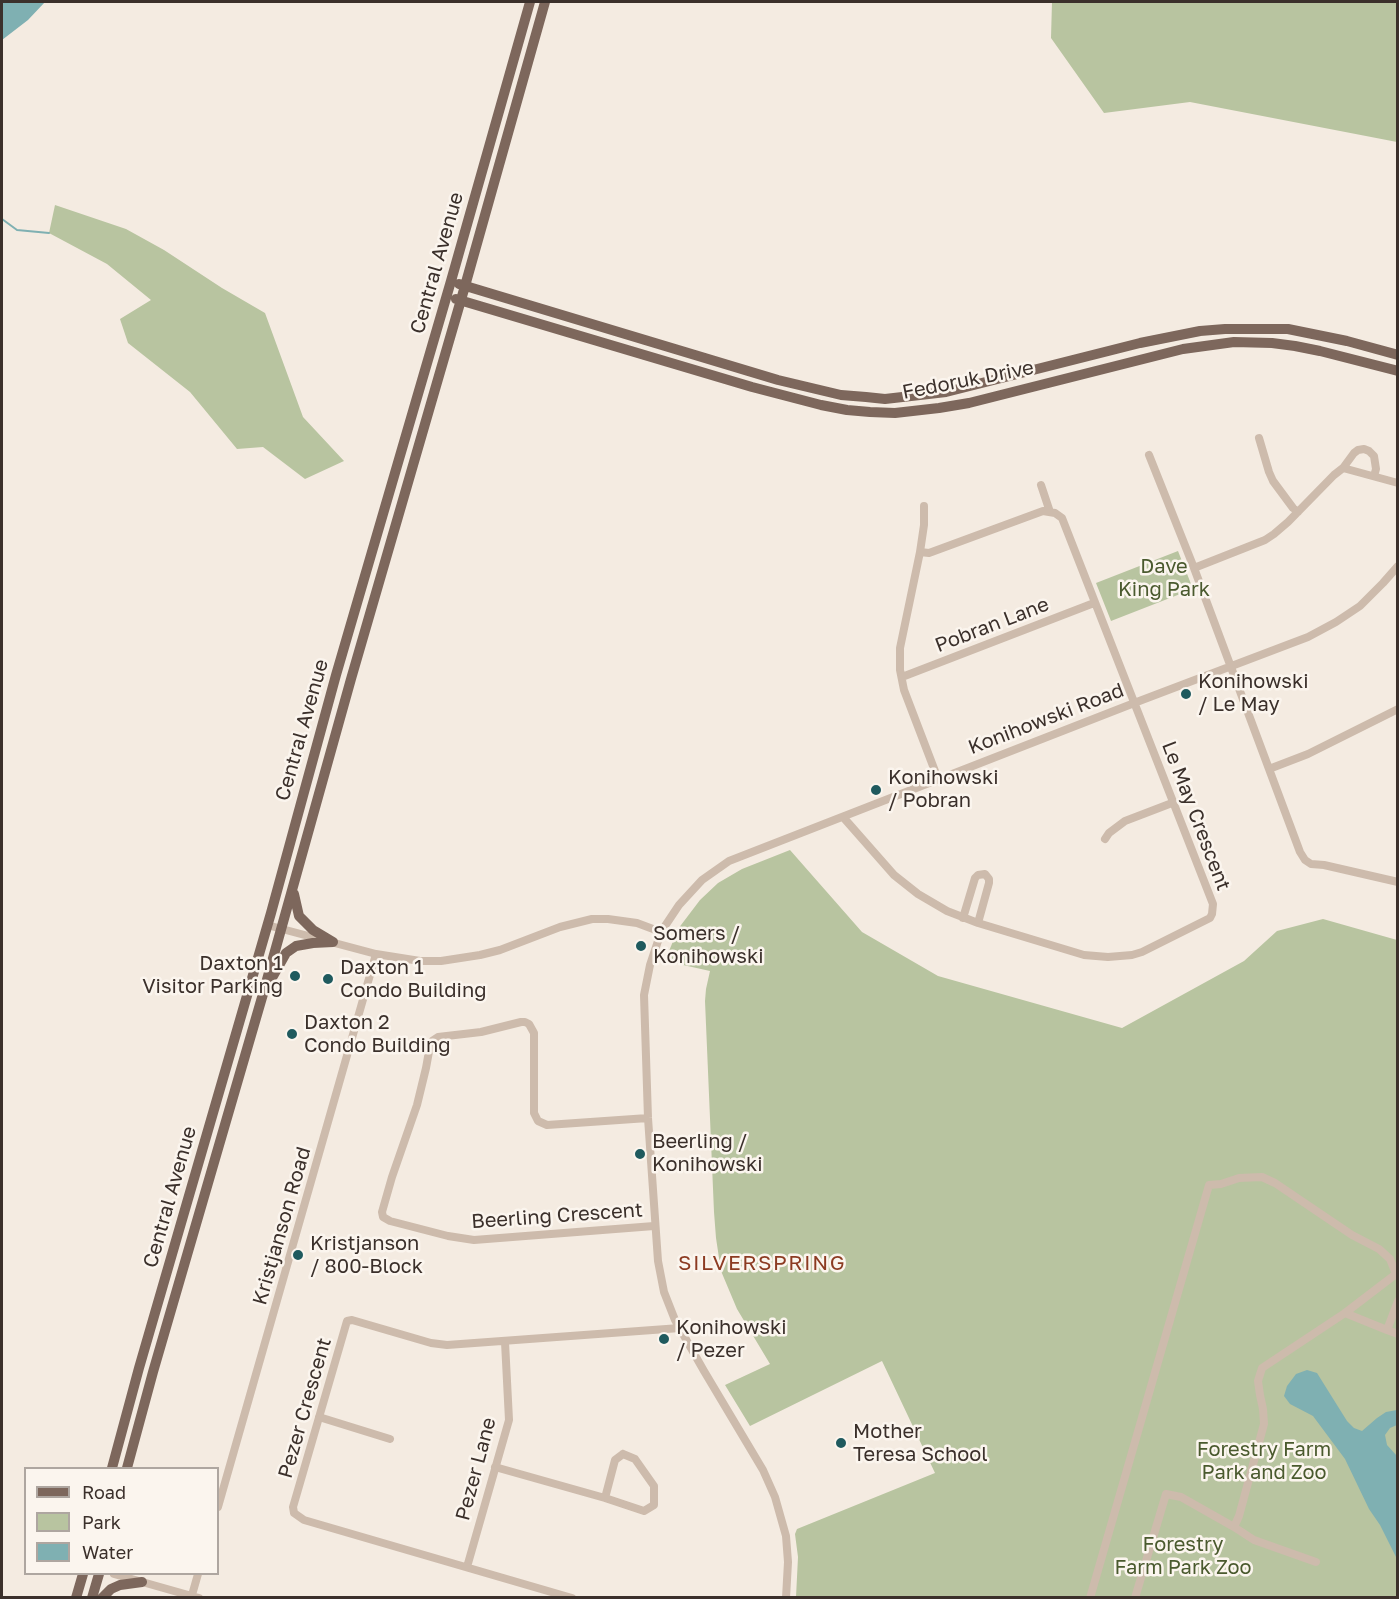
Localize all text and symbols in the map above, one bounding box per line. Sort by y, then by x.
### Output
street label: Central Avenue [405,189,469,337]
street label: Fedoruk Drive [900,355,1036,405]
park label: Dave King Park [1118,555,1210,602]
street label: Pobran Lane [932,592,1052,658]
street label: Central Avenue [270,656,334,804]
place label: Konihowski / Le May [1198,670,1309,717]
street label: Konihowski Road [965,678,1127,760]
marker: Konihowski / Le May [1179,687,1193,701]
street label: Le May Crescent [1156,738,1236,894]
place label: Konihowski / Pobran [888,766,999,813]
marker: Konihowski / Pobran [869,783,883,797]
place label: Somers / Konihowski [653,922,764,969]
marker: Somers / Konihowski [634,939,648,953]
place label: Daxton 1 Visitor Parking [142,952,283,999]
place label: Daxton 1 Condo Building [340,956,487,1003]
marker: Daxton 1 Visitor Parking [288,969,302,983]
marker: Daxton 1 Condo Building [321,972,335,986]
place label: Daxton 2 Condo Building [304,1011,451,1058]
marker: Daxton 2 Condo Building [285,1027,299,1041]
street label: Central Avenue [138,1123,202,1271]
place label: Beerling / Konihowski [652,1130,763,1177]
street label: Kristjanson Road [248,1144,316,1308]
marker: Beerling / Konihowski [633,1147,647,1161]
street label: Beerling Crescent [470,1198,644,1234]
place label: Kristjanson / 800-Block [310,1232,423,1279]
marker: Kristjanson / 800-Block [291,1248,305,1262]
district label: SILVERSPRING [678,1250,846,1276]
place label: Konihowski / Pezer [676,1316,787,1363]
marker: Konihowski / Pezer [657,1332,671,1346]
street label: Pezer Crescent [273,1335,337,1481]
street label: Pezer Lane [451,1415,501,1523]
place label: Mother Teresa School [853,1420,988,1467]
marker: Mother Teresa School [834,1436,848,1450]
park label: Forestry Farm Park and Zoo [1197,1438,1331,1485]
legend [24,1467,219,1575]
text: Road [82,1481,126,1503]
text: Park [82,1511,121,1533]
park label: Forestry Farm Park Zoo [1114,1533,1252,1580]
text: Water [82,1541,133,1563]

